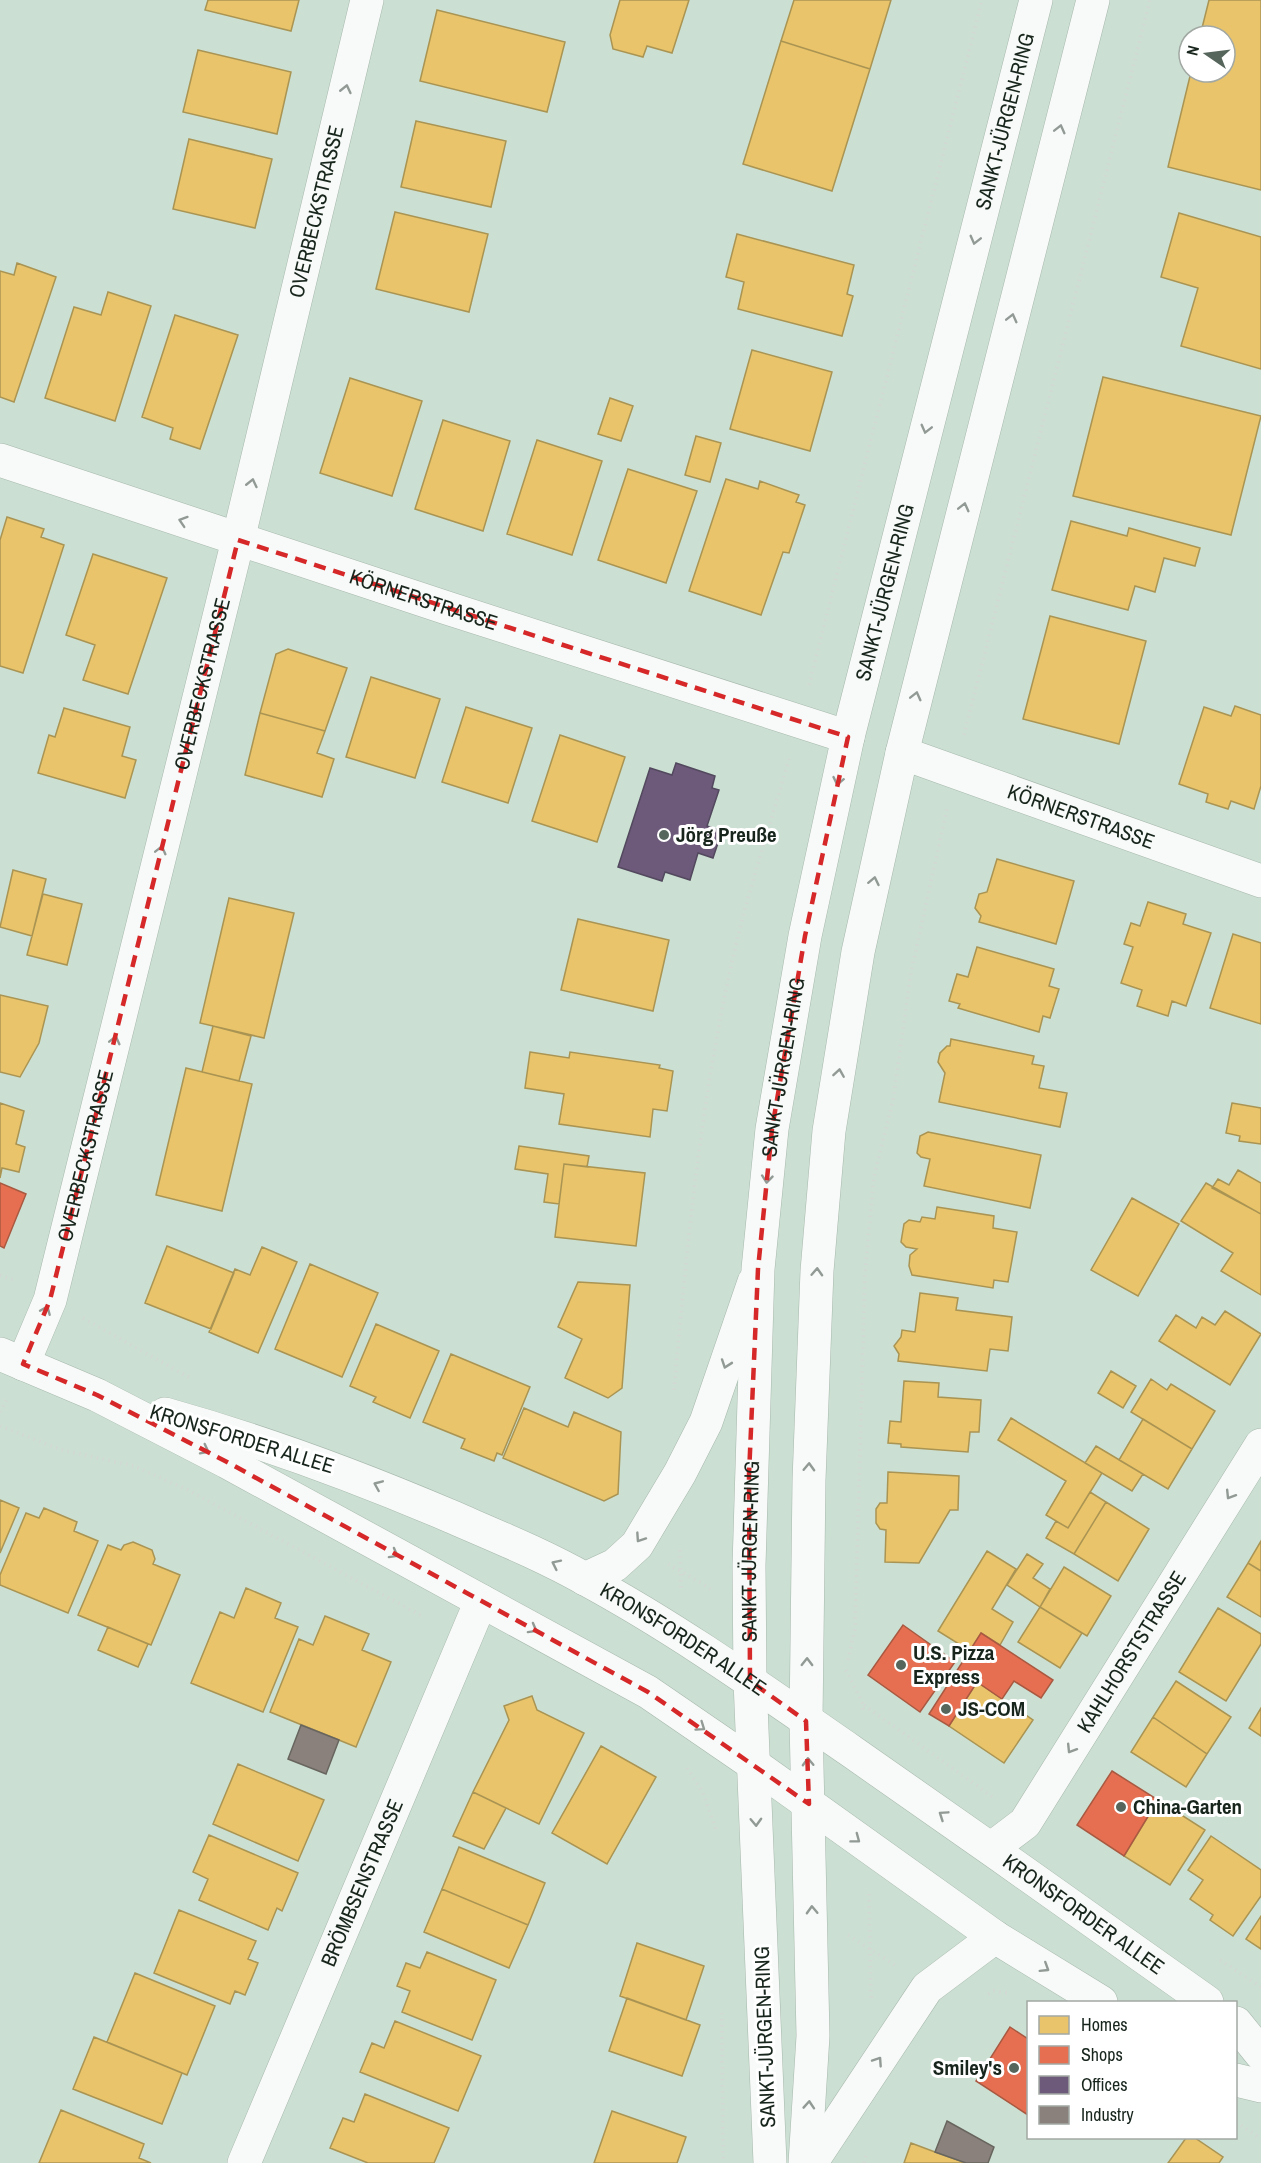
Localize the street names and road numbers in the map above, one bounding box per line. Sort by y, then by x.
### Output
street label: SANKT-JÜRGEN-RING [968,30,1041,213]
street label: OVERBECKSTRASSE [281,122,351,301]
street label: SANKT-JÜRGEN-RING [848,500,921,684]
street label: KÖRNERSTRASSE [346,562,501,637]
street label: OVERBECKSTRASSE [167,595,237,773]
street label: KÖRNERSTRASSE [1004,777,1159,856]
street label: SANKT-JÜRGEN-RING [754,975,812,1158]
street label: OVERBECKSTRASSE [50,1067,120,1245]
street label: KRONSFORDER ALLEE [146,1397,338,1480]
street label: SANKT-JÜRGEN-RING [734,1460,766,1642]
street label: KAHLHORSTSTRASSE [1070,1565,1193,1738]
street label: KRONSFORDER ALLEE [595,1575,772,1702]
street label: BRÖMBSENSTRASSE [314,1795,410,1971]
street label: KRONSFORDER ALLEE [997,1847,1170,1981]
street label: SANKT-JÜRGEN-RING [747,1946,782,2128]

